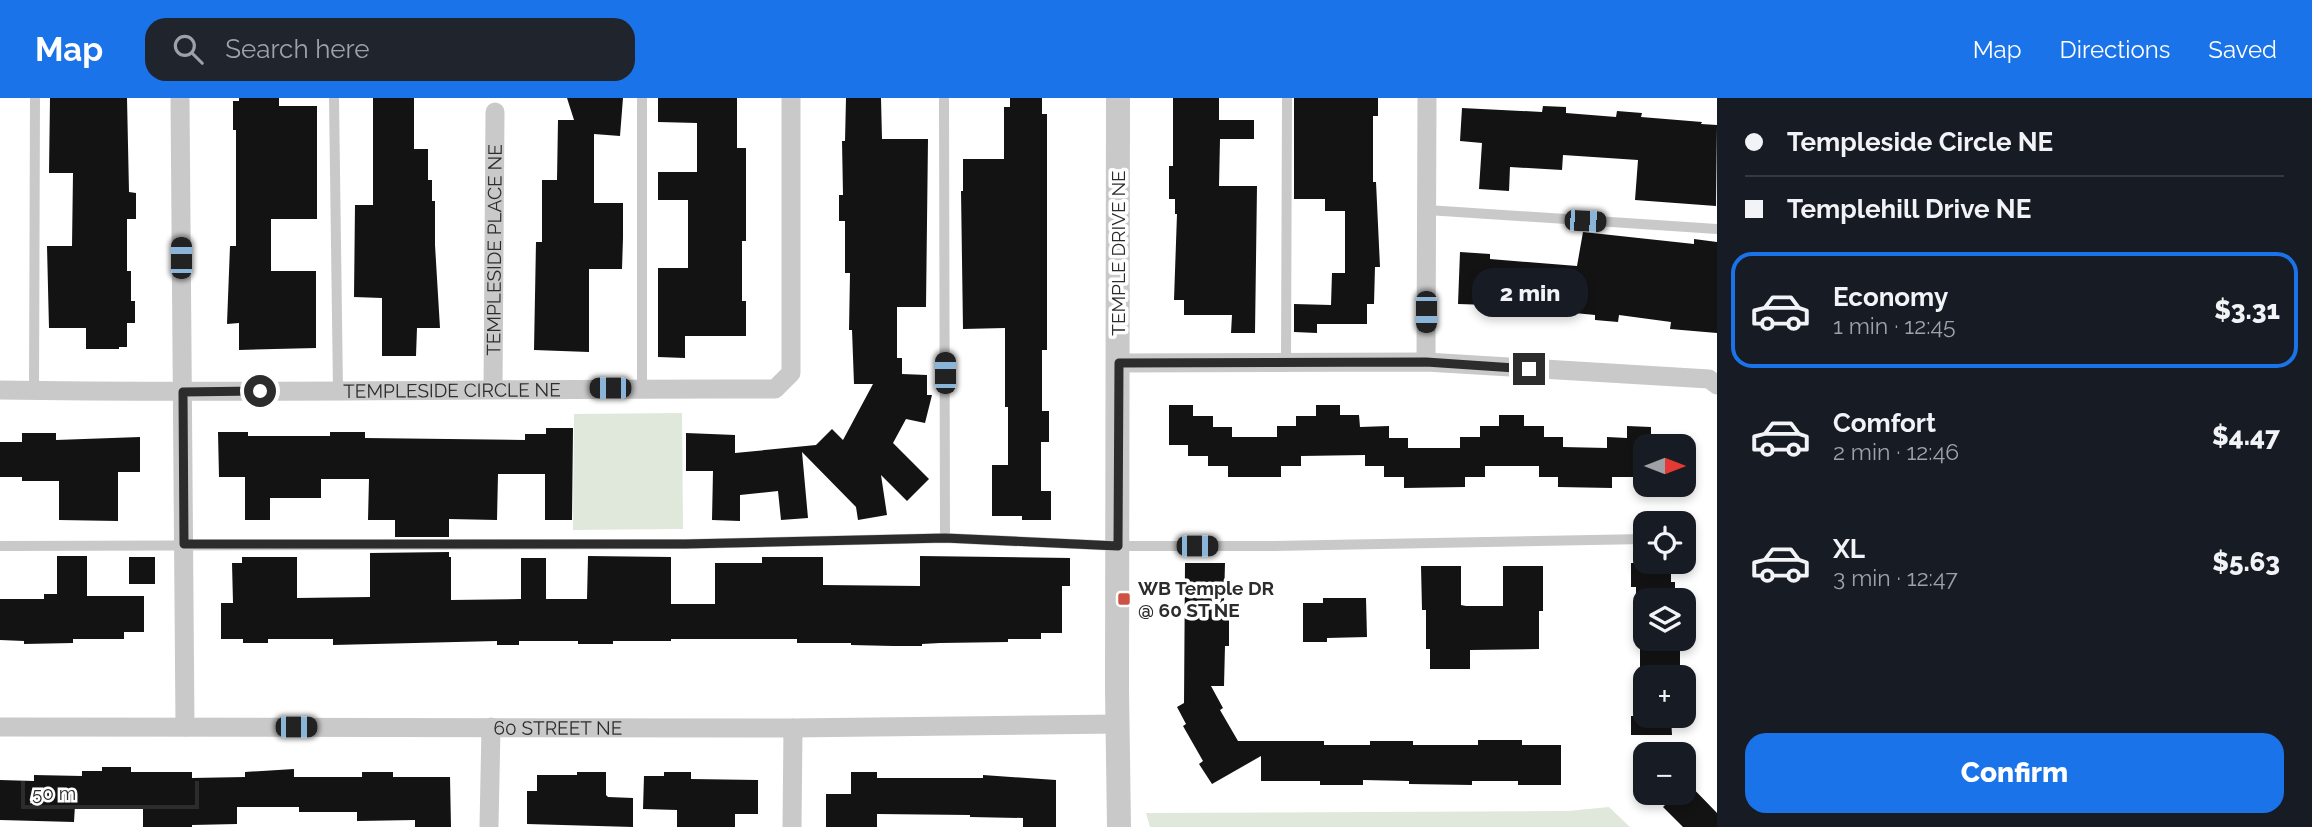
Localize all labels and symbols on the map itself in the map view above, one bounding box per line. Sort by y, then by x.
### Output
street label: TEMPLESIDE PLACE NE [482,144,506,356]
street label: TEMPLE DRIVE NE [1107,170,1129,336]
car [1564,209,1607,233]
car [171,237,192,279]
callout: 2 min [1471,268,1587,316]
car [1416,291,1437,333]
car [935,352,956,394]
route end [1513,353,1545,385]
route start [244,375,276,407]
street label: TEMPLESIDE CIRCLE NE [343,378,561,402]
car [590,378,632,399]
north arrow [1633,434,1696,497]
car [1177,536,1219,557]
place label: WB Temple DR @ 60 ST NE [1138,577,1275,621]
marker: WB Temple DR @ 60 ST NE [1116,591,1132,607]
car [276,717,318,738]
street label: 60 STREET NE [494,717,622,739]
scale bar [21,778,200,810]

